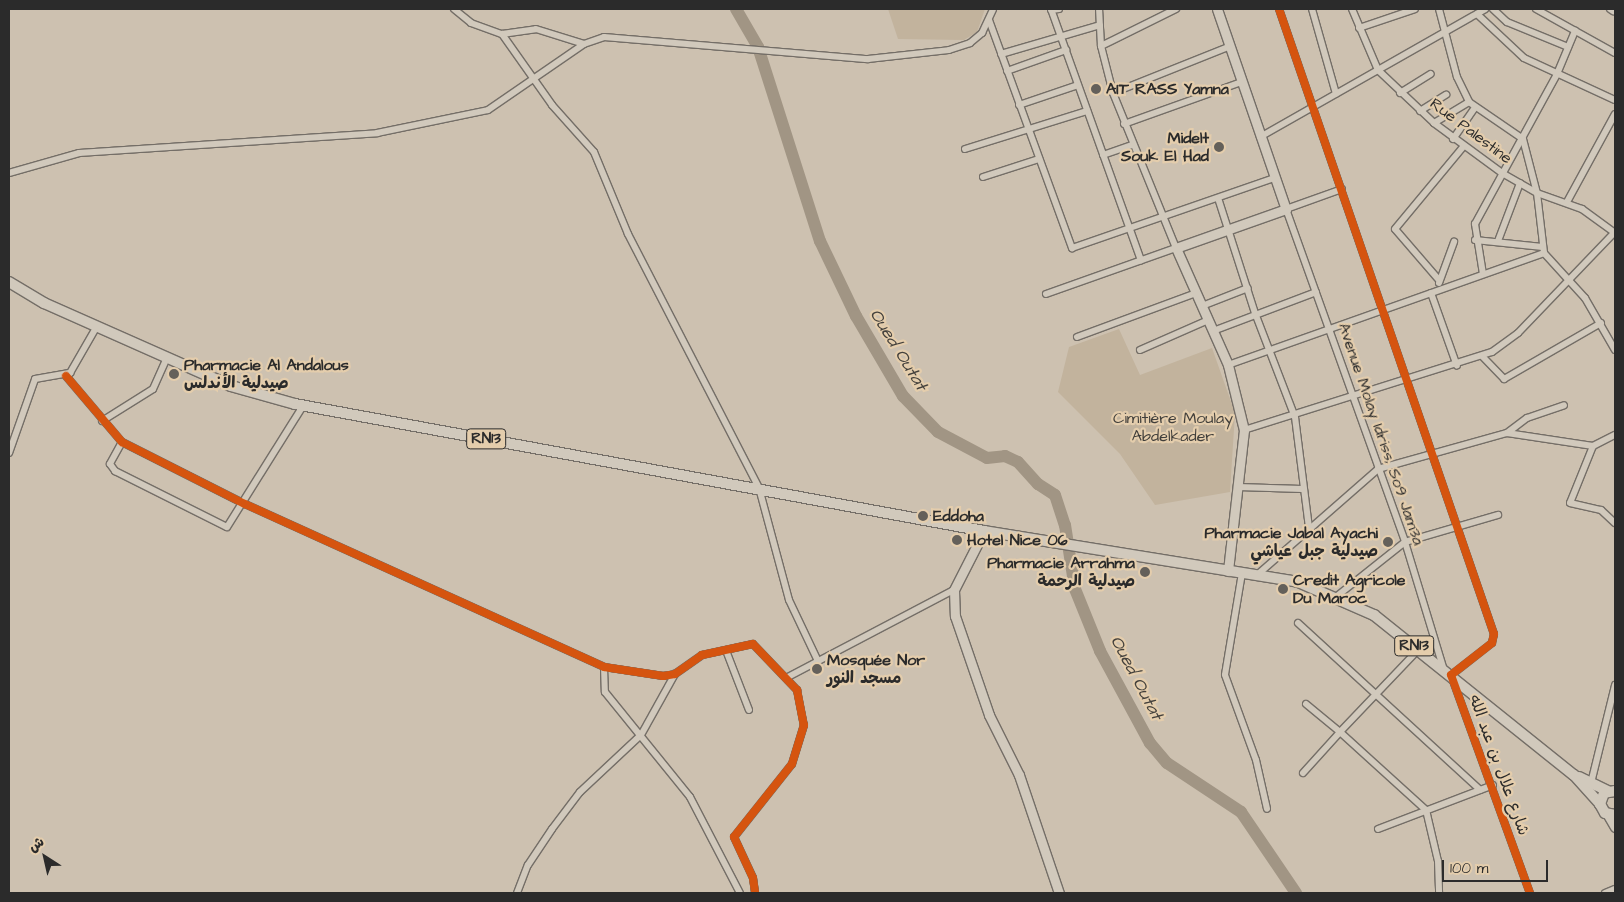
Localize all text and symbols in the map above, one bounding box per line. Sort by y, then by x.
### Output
place label: AIT RASS Yamna [1106,79,1229,99]
marker: AIT RASS Yamna [1090,83,1102,95]
street label: Rue Palestine [1426,94,1516,168]
place label: Midelt Souk El Had [1121,128,1209,166]
marker: Midelt Souk El Had [1213,141,1225,153]
water label: Oued Outat [864,305,932,395]
street label: Avenue Molay Idriss, So9 Jam3a [1334,320,1428,548]
place label: Pharmacie Al Andalous صيدلية الأندلس [184,355,349,393]
marker: Pharmacie Al Andalous صيدلية الأندلس [168,368,180,380]
park label: Cimitière Moulay Abdelkader [1113,408,1233,446]
road number: RN13 [466,426,506,452]
place label: Eddoha [933,506,984,526]
marker: Eddoha [917,510,929,522]
place label: Pharmacie Jabal Ayachi صيدلية جبل عياشي [1204,523,1378,561]
place label: Hotel Nice 06 [967,530,1068,550]
marker: Hotel Nice 06 [951,534,963,546]
marker: Pharmacie Jabal Ayachi صيدلية جبل عياشي [1382,536,1394,548]
place label: Pharmacie Arrahma صيدلية الرحمة [987,553,1135,591]
marker: Pharmacie Arrahma صيدلية الرحمة [1139,566,1151,578]
place label: Credit Agricole Du Maroc [1293,570,1405,608]
marker: Credit Agricole Du Maroc [1277,583,1289,595]
water label: Oued Outat [1105,632,1167,724]
road number: RN13 [1394,634,1434,658]
place label: Mosquée Nor مسجد النور [827,650,925,688]
marker: Mosquée Nor مسجد النور [811,663,823,675]
street label: شارع علال بن عبد الله [1465,692,1533,838]
north arrow [20,832,70,882]
text: ش [24,832,48,857]
scale bar [1444,850,1550,882]
text: 100 m [1450,858,1489,879]

